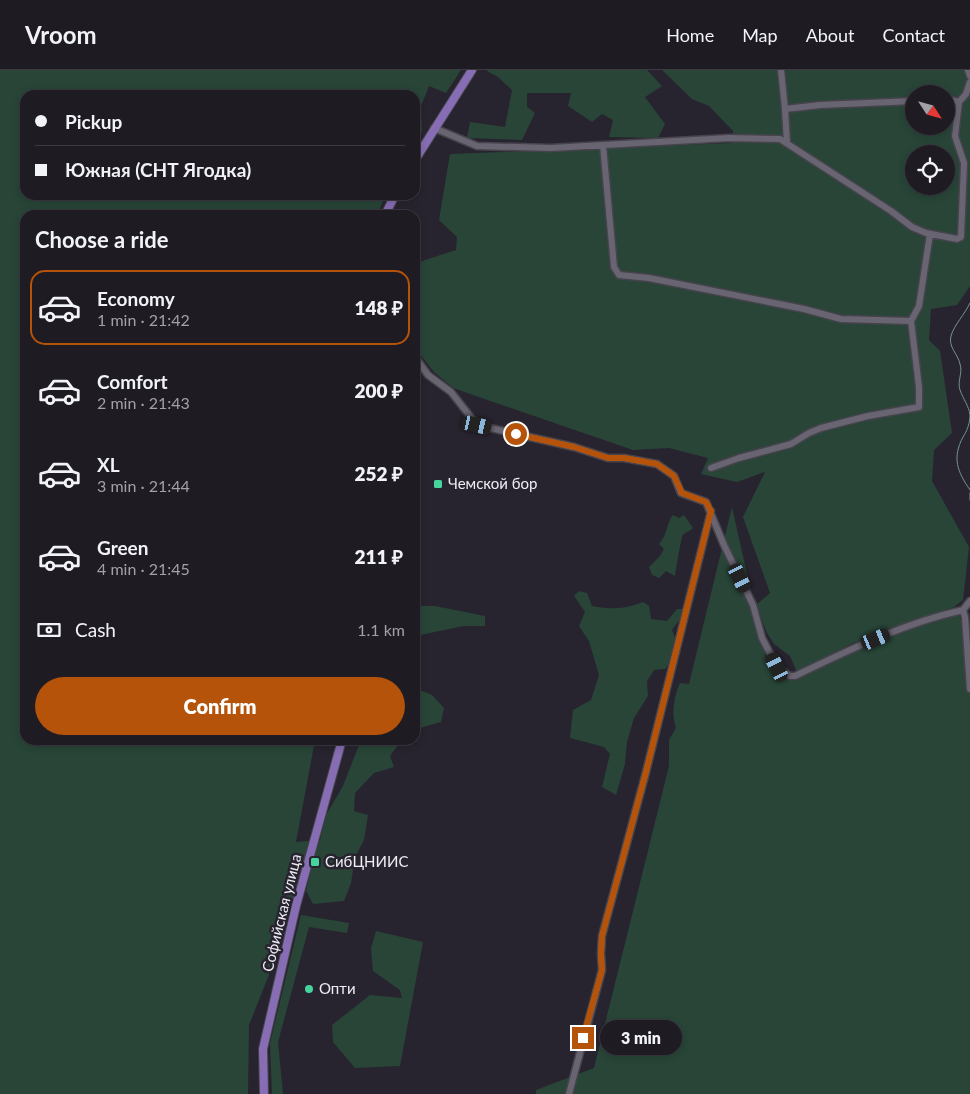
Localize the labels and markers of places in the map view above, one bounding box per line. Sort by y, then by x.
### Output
place label: Чемской бор [448,474,537,492]
marker: Чемской бор [432,478,444,490]
place label: СибЦНИИС [325,852,408,870]
marker: СибЦНИИС [309,856,321,868]
place label: Опти [319,979,356,997]
marker: Опти [303,983,315,995]

